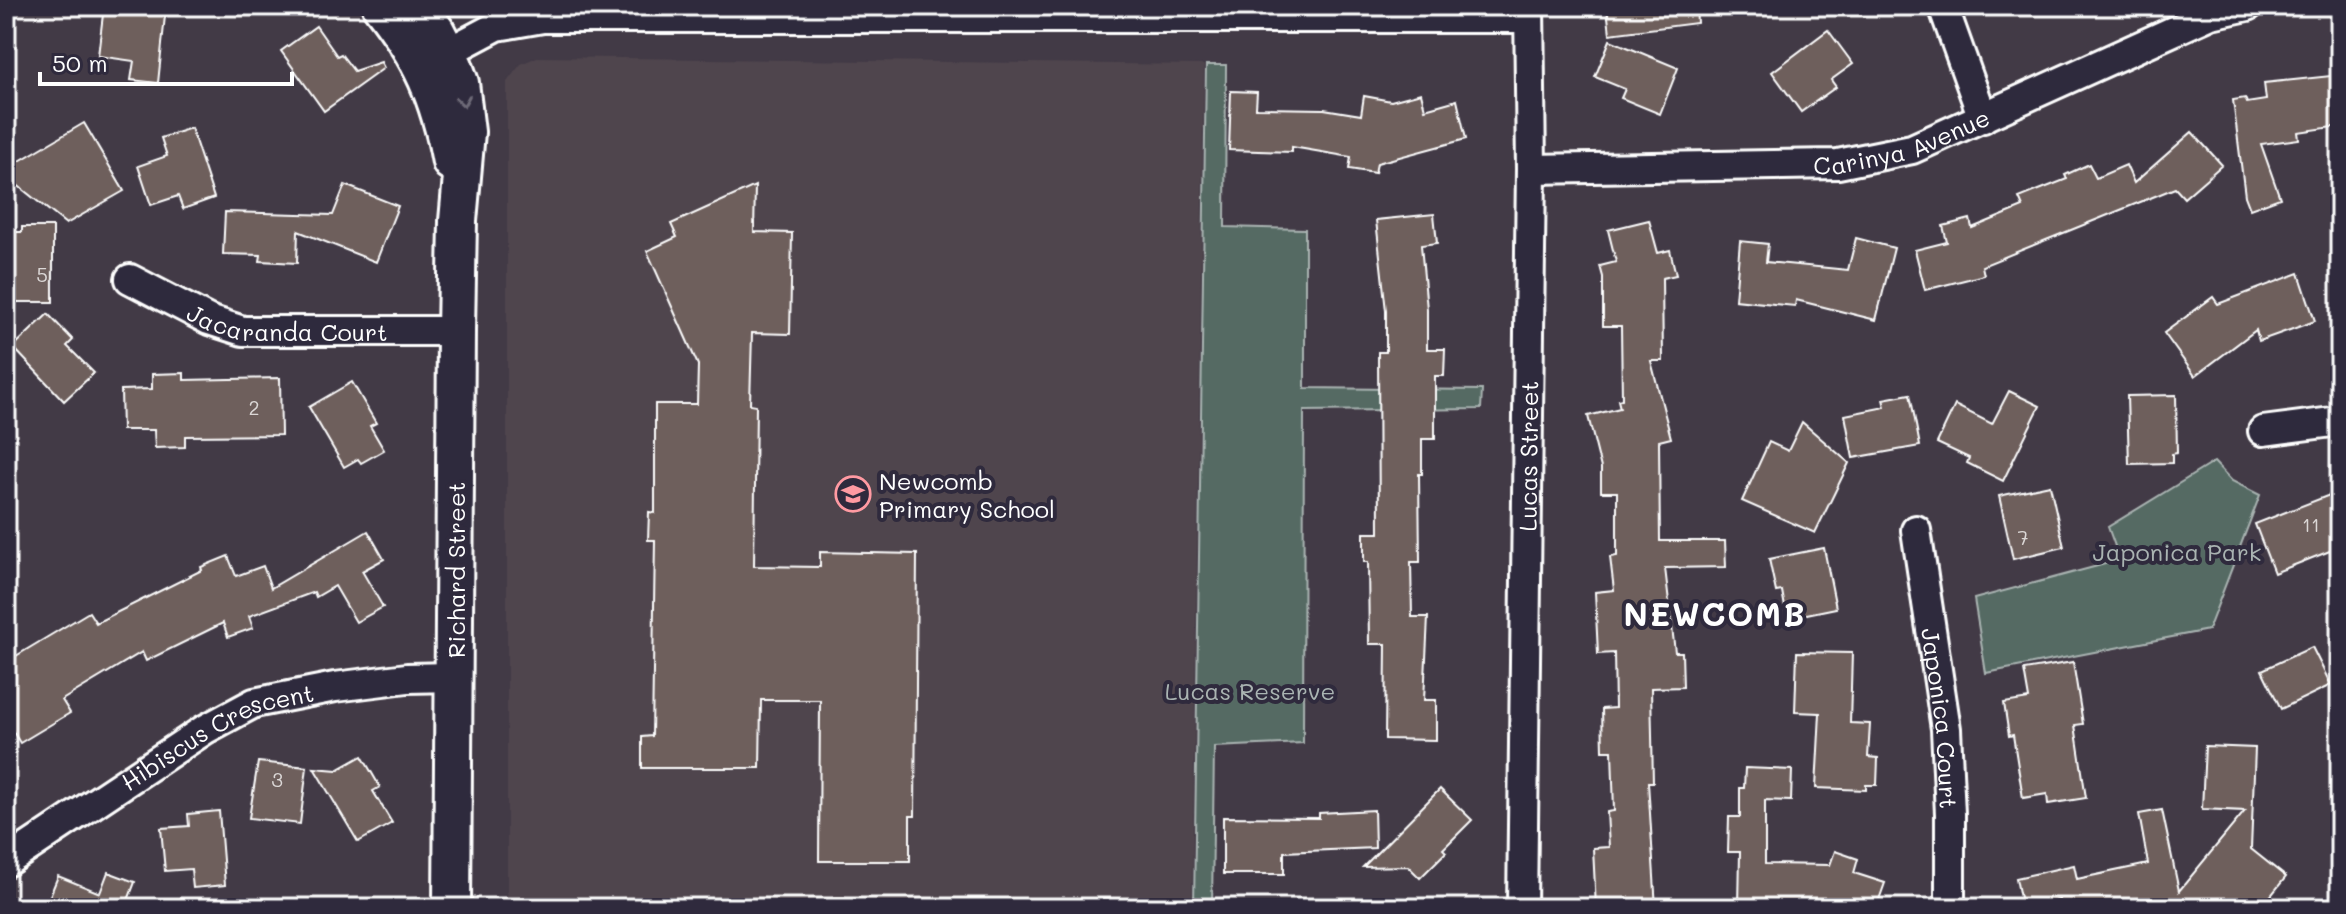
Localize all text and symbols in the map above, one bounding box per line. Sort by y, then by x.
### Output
scale bar [40,36,292,86]
text: 50 m [52,47,108,78]
one-way arrow [454,94,471,107]
street label: Carinya Avenue [1813,101,1994,181]
house number: 5 [36,261,48,287]
street label: Jacaranda Court [182,296,388,347]
street label: Lucas Street [1511,381,1544,532]
house number: 2 [248,394,260,420]
place label: Newcomb Primary School [879,465,1055,524]
school or university icon: Newcomb Primary School [834,475,872,513]
street label: Richard Street [440,482,471,658]
house number: 11 [2302,511,2320,537]
house number: 7 [2017,524,2029,550]
park label: Japonica Park [2093,536,2261,567]
district label: NEWCOMB [1623,592,1807,634]
street label: Japonica Court [1915,626,1965,809]
park label: Lucas Reserve [1165,675,1335,706]
street label: Hibiscus Crescent [115,676,316,797]
house number: 3 [271,766,283,792]

